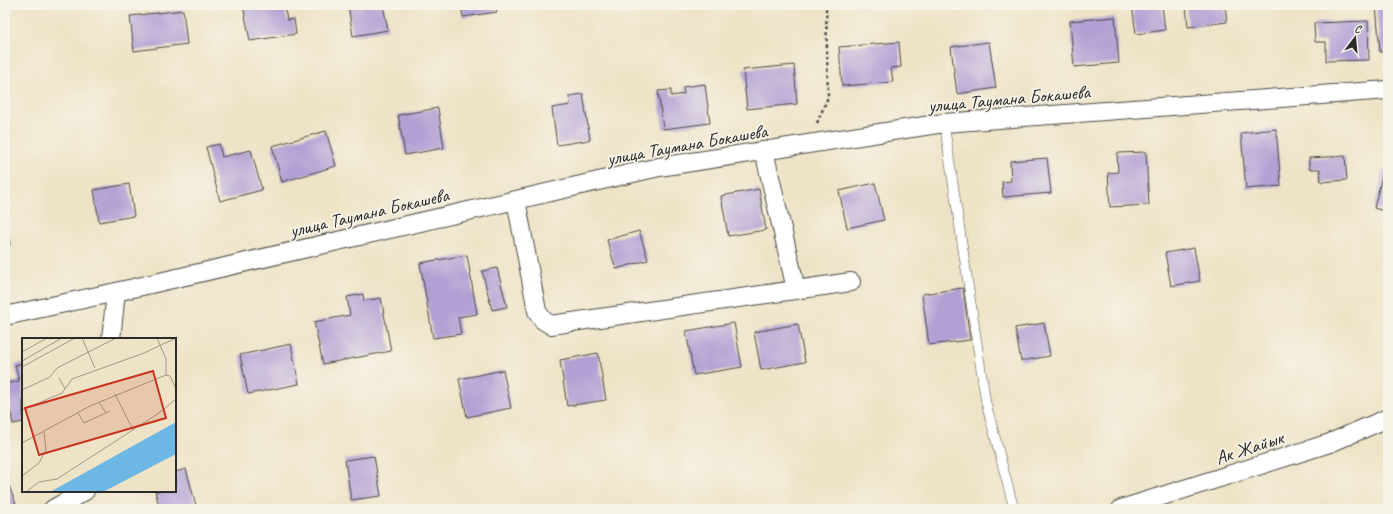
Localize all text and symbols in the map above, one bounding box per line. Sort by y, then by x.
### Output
north arrow [1335,18,1375,58]
text: С [1353,21,1364,36]
street label: улица Таумана Бокашева [926,80,1092,118]
street label: улица Таумана Бокашева [604,119,771,171]
street label: улица Таумана Бокашева [286,183,452,243]
inset map [22,338,176,492]
street label: Ак Жайык [1212,425,1288,470]

